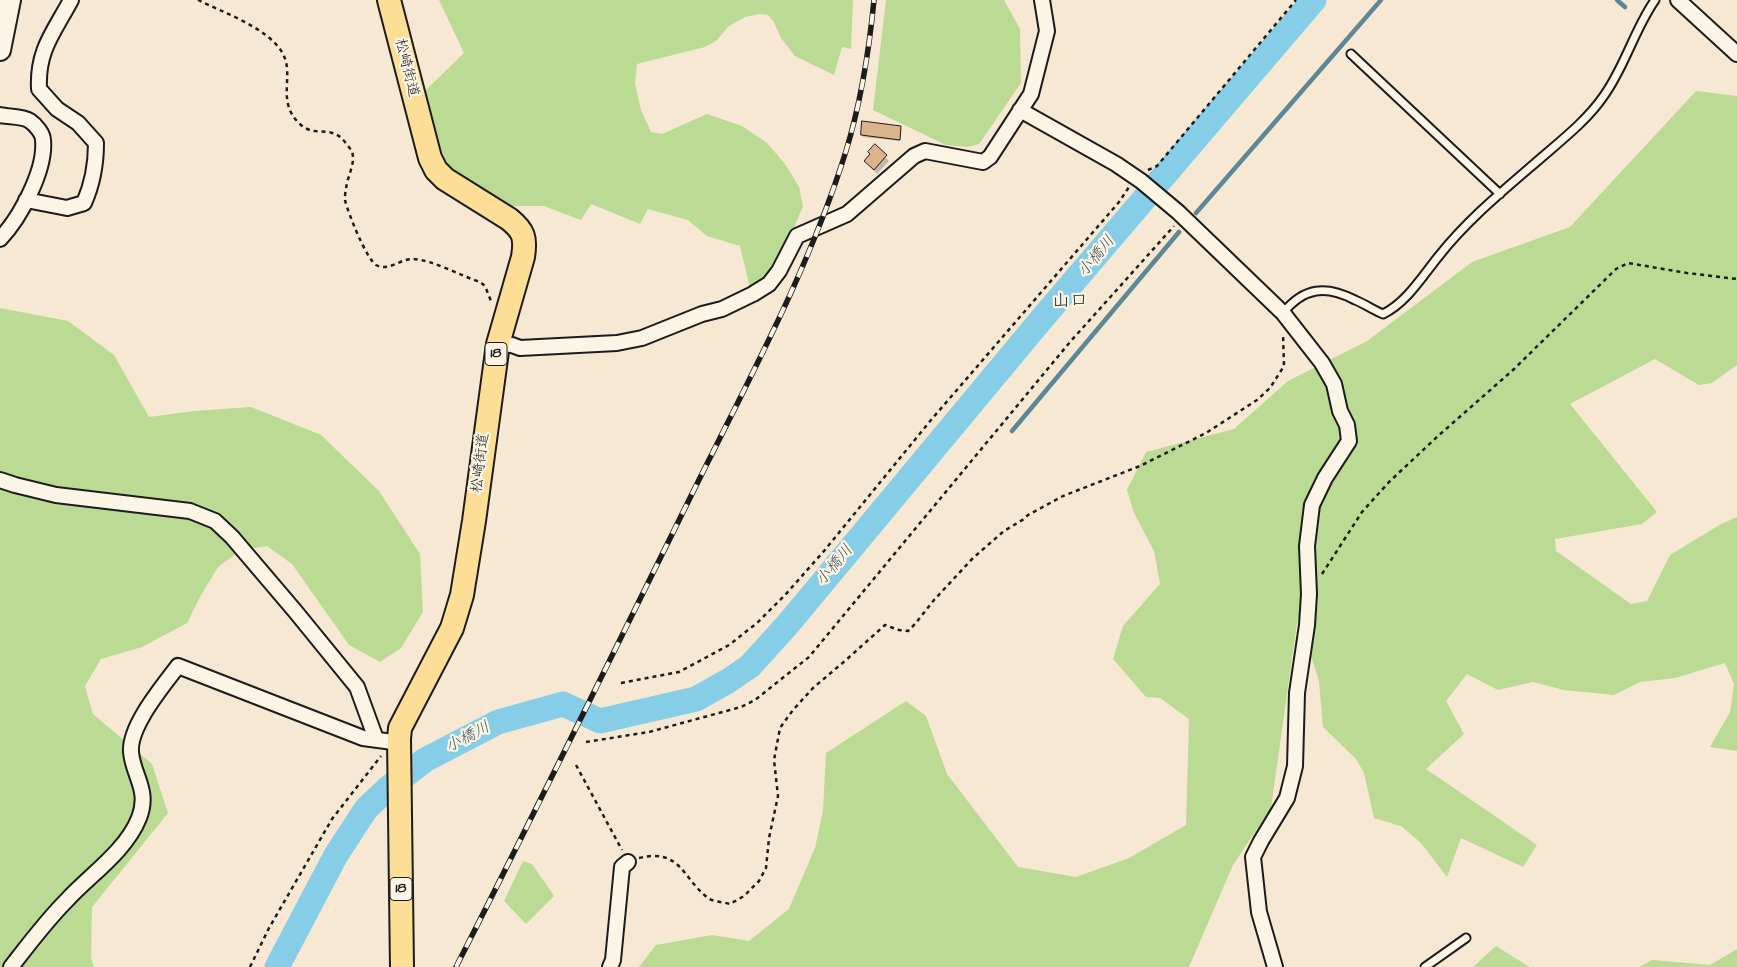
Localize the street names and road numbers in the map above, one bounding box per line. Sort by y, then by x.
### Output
street label: 松崎街道 [390,37,422,99]
road number: 18 [485,342,507,366]
street label: 松崎街道 [468,432,494,494]
road number: 18 [390,878,412,901]

